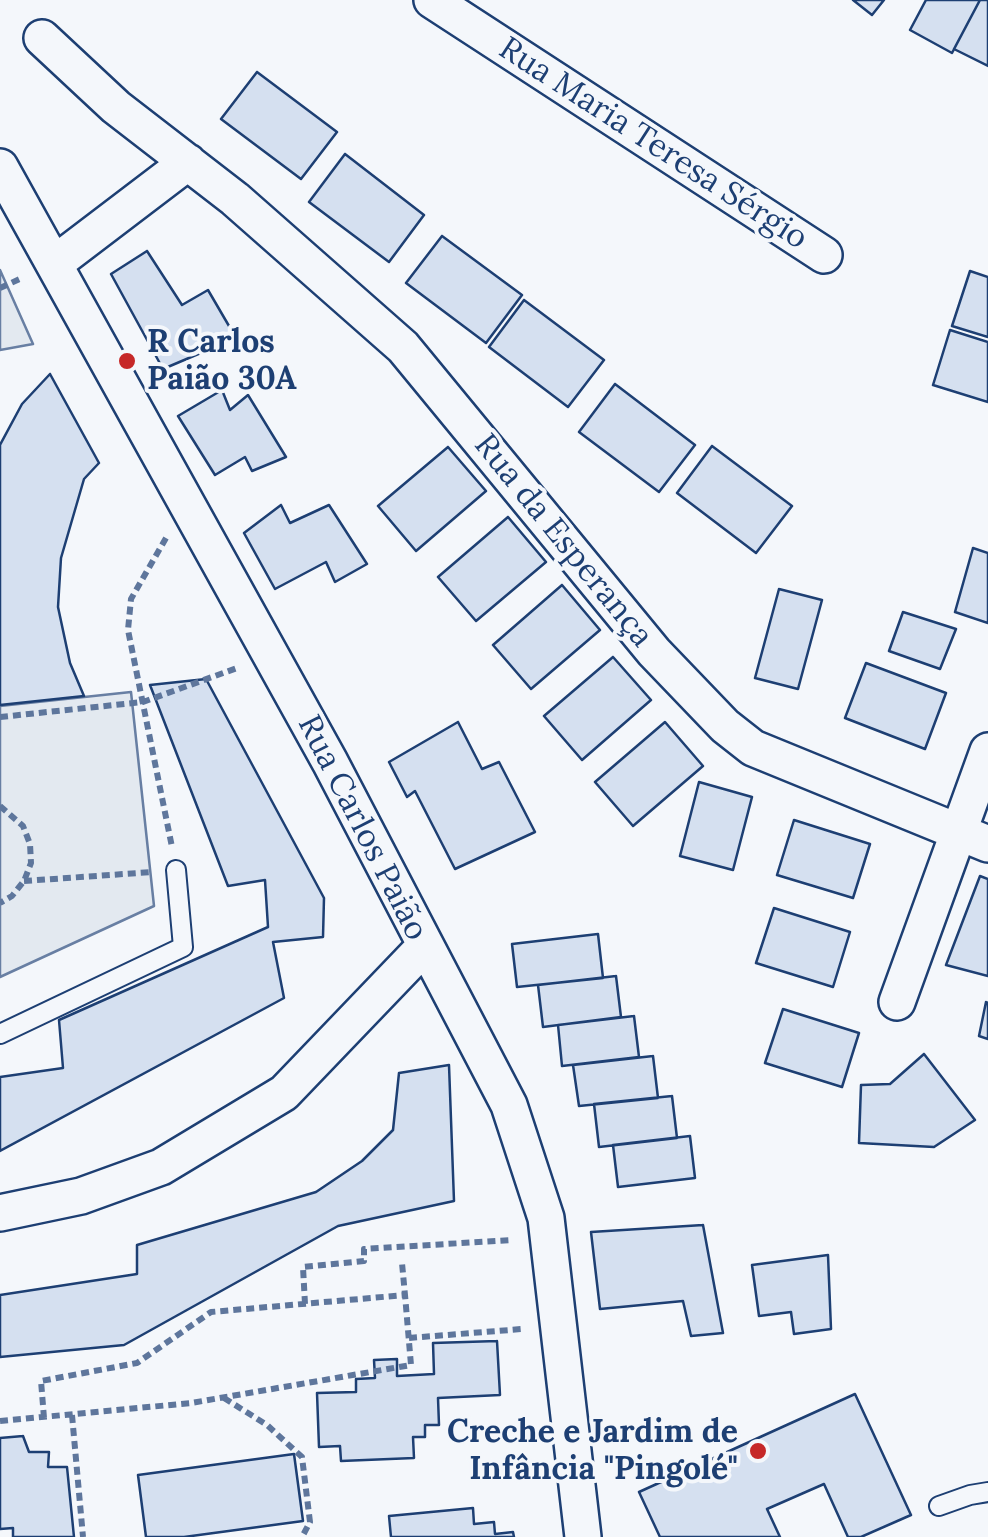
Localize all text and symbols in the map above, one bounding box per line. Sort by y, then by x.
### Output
street label: Rua Maria Teresa Sérgio [492,30,814,258]
place label: R Carlos Paião 30A [147,324,297,399]
marker: R Carlos Paião 30A [116,350,138,372]
street label: Rua da Esperança [466,427,660,655]
street label: Rua Carlos Paião [289,709,435,947]
place label: Creche e Jardim de Infância "Pingolé" [447,1414,738,1489]
marker: Creche e Jardim de Infância "Pingolé" [747,1440,769,1462]

